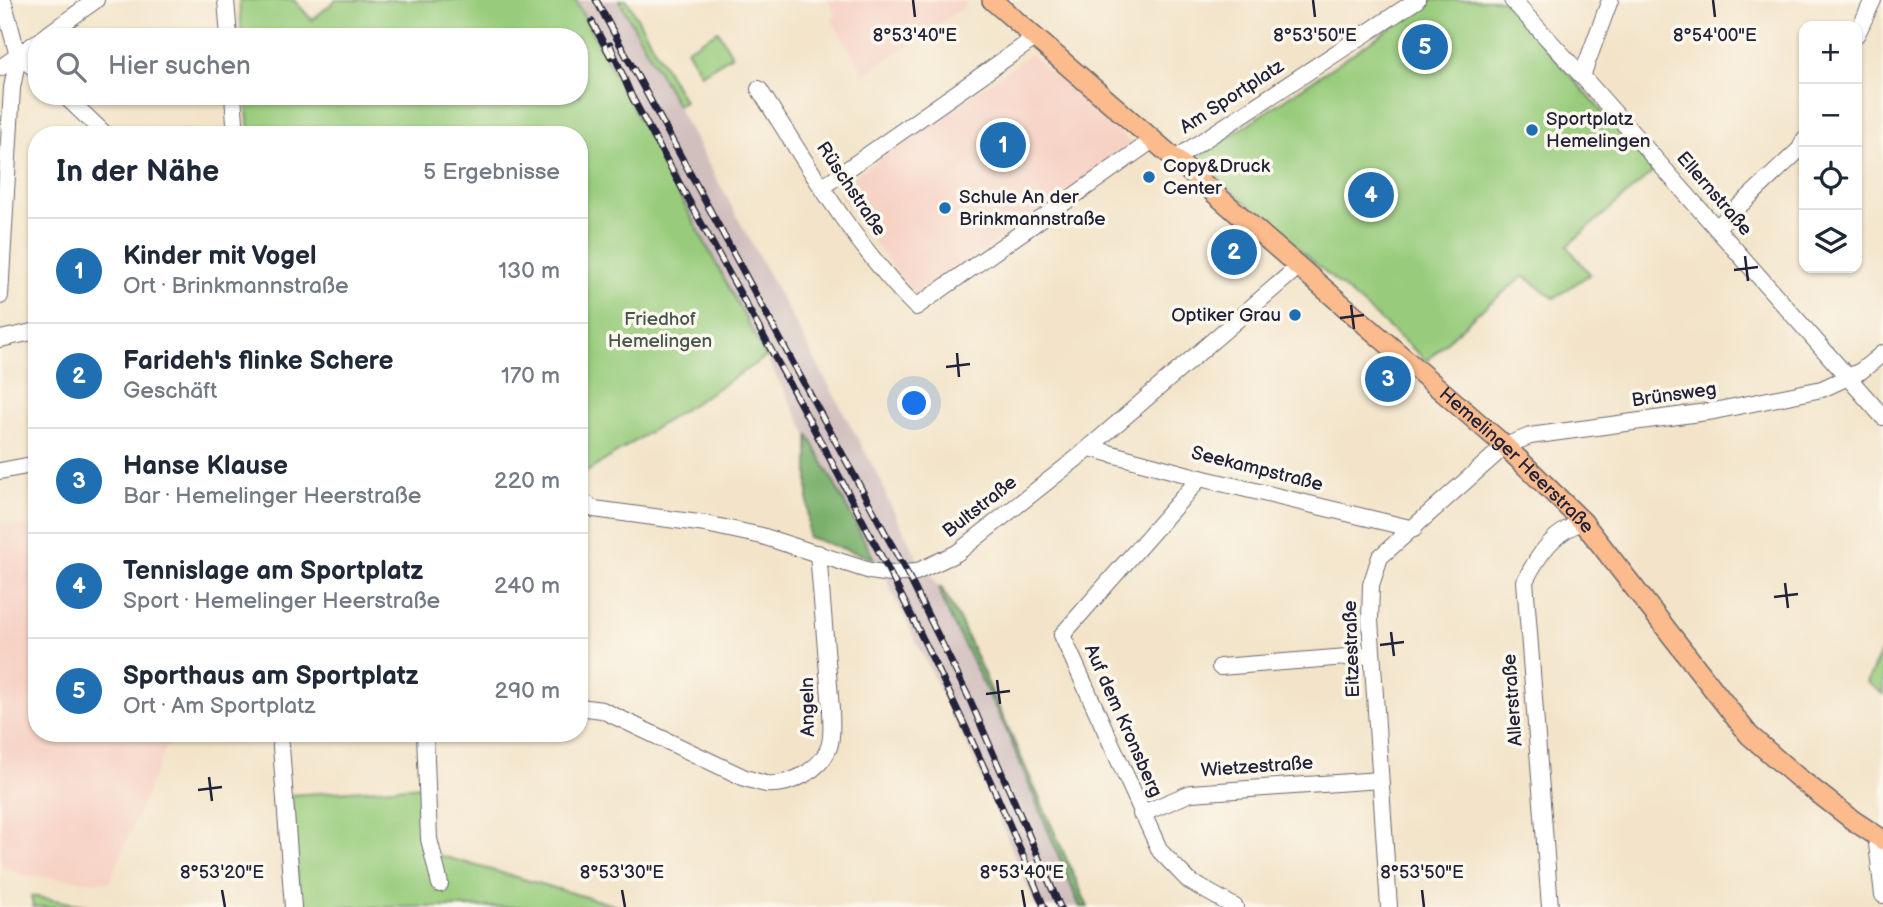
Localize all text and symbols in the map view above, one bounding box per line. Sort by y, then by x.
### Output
pin: 5 [1402,21,1448,73]
map controls [1799,21,1862,273]
button: + [1799,21,1862,84]
text: 8°53'40"E [873,25,957,46]
text: 8°53'50"E [1273,25,1357,46]
text: 8°54'00"E [1673,25,1757,46]
search box [28,28,588,105]
icon: search [52,48,90,86]
text: Hier suchen [108,51,251,82]
street label: Am Sportplatz [1176,54,1289,139]
button: − [1799,84,1862,147]
place label: Sportplatz Hemelingen [1546,108,1651,153]
pin: 1 [980,119,1026,171]
marker: Sportplatz Hemelingen [1524,122,1540,138]
street label: Rüschstraße [811,138,891,240]
street label: Ellernstraße [1671,147,1757,241]
button: locate [1799,147,1862,210]
text: In der Nähe [56,154,219,190]
place label: Copy&Druck Center [1163,155,1271,200]
text: 5 Ergebnisse [423,158,560,186]
marker: Copy&Druck Center [1141,169,1157,185]
pin: 4 [1348,169,1394,221]
place label: Schule An der Brinkmannstraße [959,186,1106,231]
marker: Schule An der Brinkmannstraße [937,200,953,216]
button: layers [1799,210,1862,273]
pin: 2 [1211,226,1257,278]
text: Kinder mit Vogel [123,241,317,272]
text: 1 [74,257,84,285]
text: 130 m [498,257,560,285]
text: Ort · Brinkmannstraße [123,272,349,300]
place label: Optiker Grau [1171,304,1281,327]
marker: Optiker Grau [1287,307,1303,323]
park label: Friedhof Hemelingen [608,308,712,353]
text: Farideh's flinke Schere [123,346,394,377]
pin: 3 [1365,353,1411,405]
text: 2 [72,362,86,390]
text: 170 m [501,362,560,390]
text: Geschäft [123,377,217,405]
street label: Brünsweg [1630,378,1718,412]
street label: Hemelinger Heerstraße [1434,382,1599,538]
your location [897,386,931,420]
street label: Seekampstraße [1189,442,1325,496]
text: Hanse Klause [123,451,288,482]
text: 3 [72,467,86,495]
text: 220 m [494,467,560,495]
street label: Bultstraße [938,471,1022,543]
text: Bar · Hemelinger Heerstraße [123,482,421,510]
text: Tennislage am Sportplatz [123,556,423,587]
text: 4 [72,572,86,600]
text: 240 m [494,572,560,600]
text: Sport · Hemelinger Heerstraße [123,587,440,615]
street label: Eitzestraße [1339,600,1365,698]
street label: Auf dem Kronsberg [1079,641,1167,801]
street label: Allerstraße [1498,653,1528,747]
text: Sporthaus am Sportplatz [123,661,418,692]
text: 5 [72,677,86,705]
text: 290 m [494,677,560,705]
street label: Angeln [796,677,820,737]
text: Ort · Am Sportplatz [123,692,315,720]
street label: Wietzestraße [1200,752,1314,782]
text: 8°53'20"E [180,862,264,883]
text: 8°53'30"E [580,862,664,883]
text: 8°53'40"E [980,862,1064,883]
text: 8°53'50"E [1380,862,1464,883]

